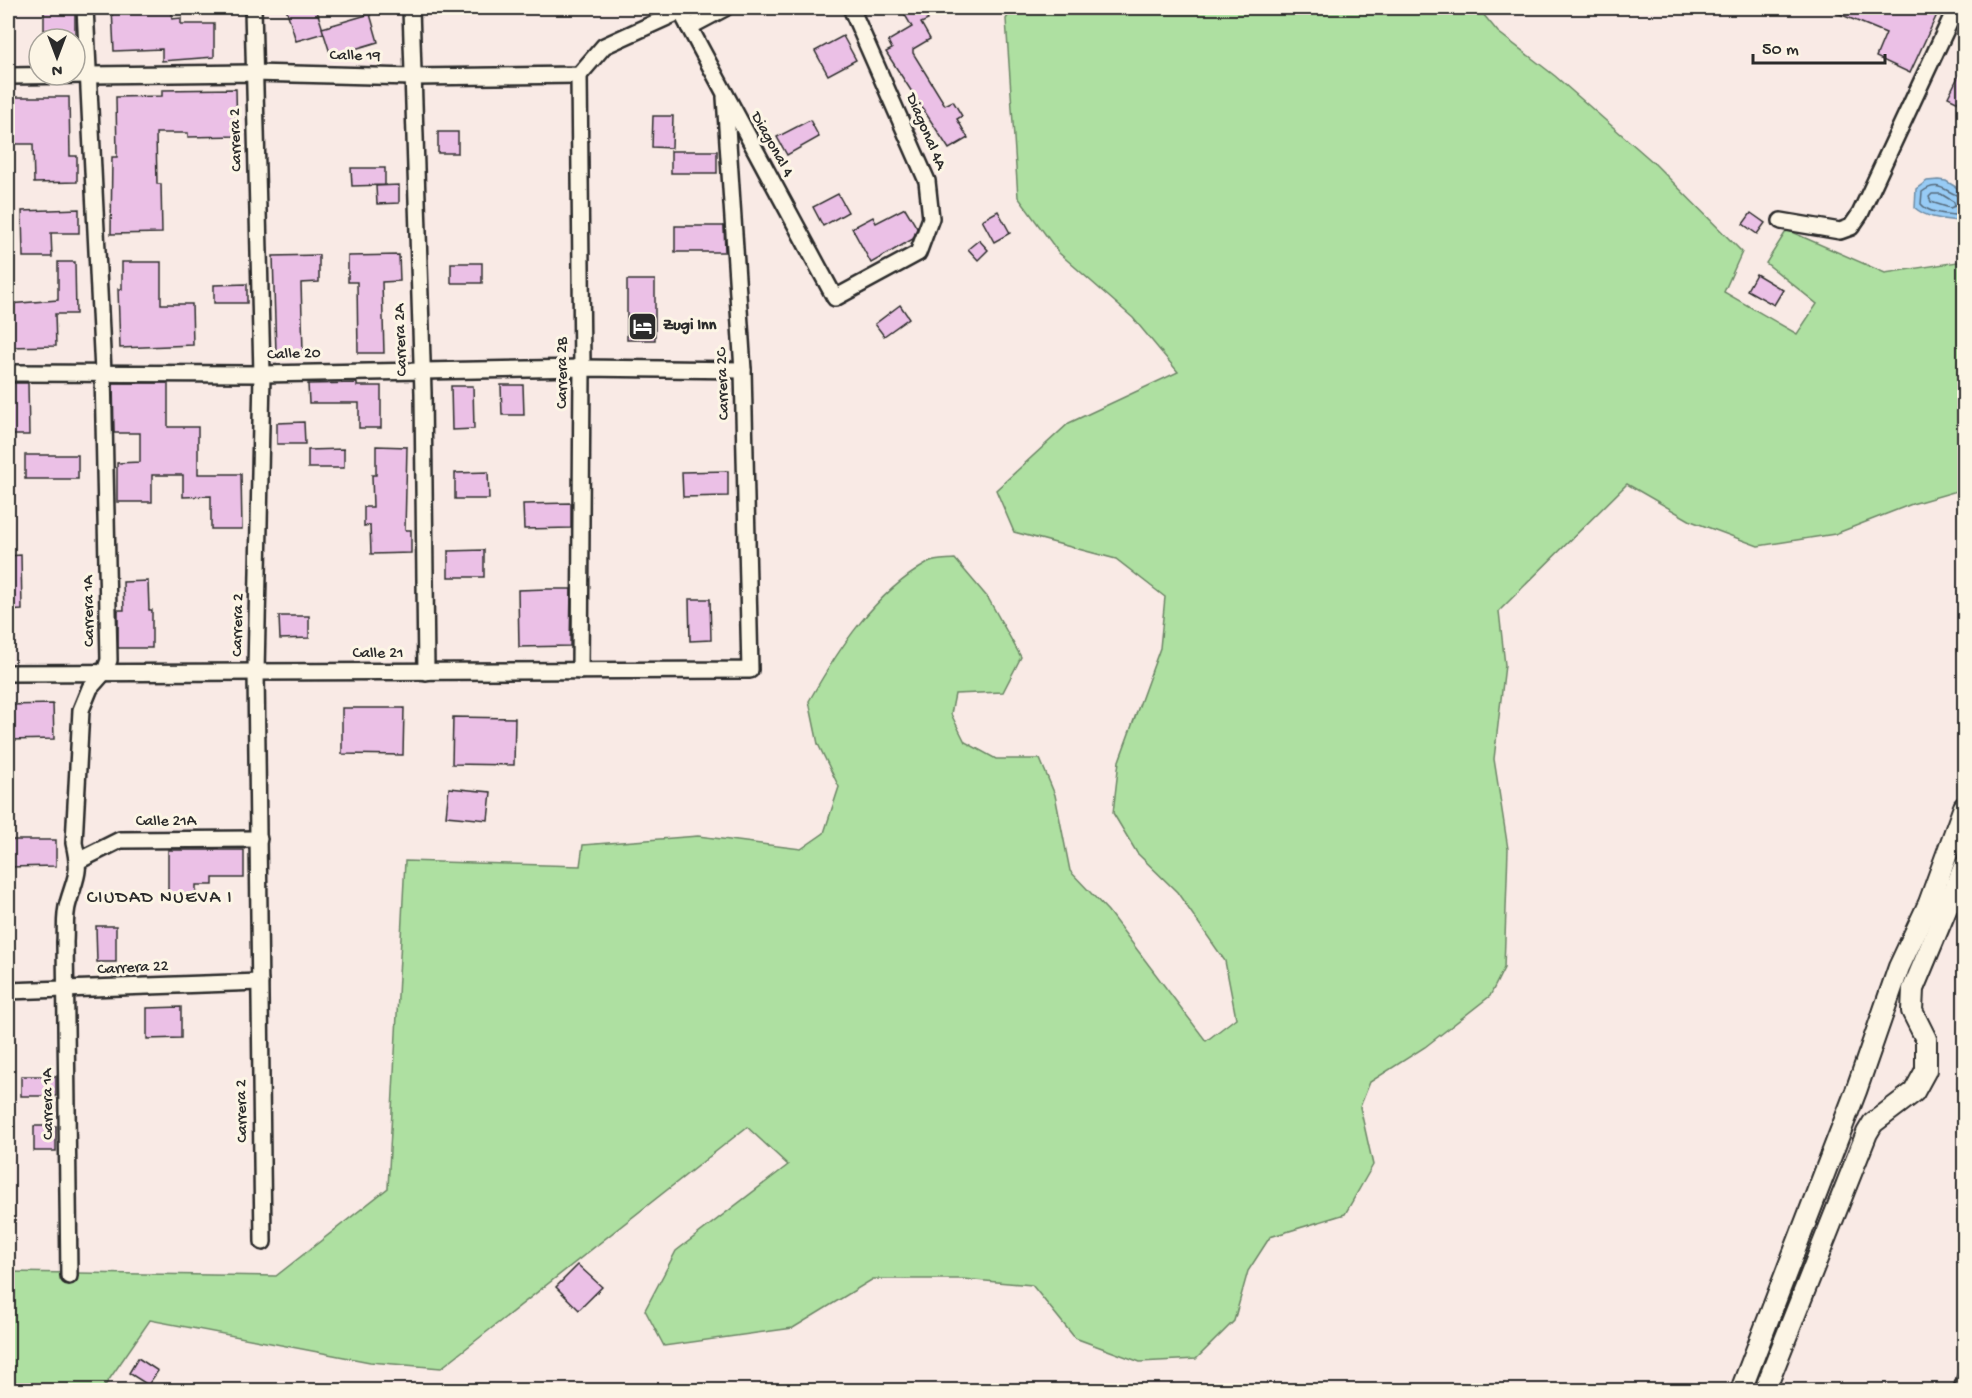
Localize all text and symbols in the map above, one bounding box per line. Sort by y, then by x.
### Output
north arrow [27,27,87,87]
scale bar [1753,27,1885,65]
text: 50 m [1762,40,1799,61]
street label: Calle 19 [329,47,381,67]
text: N [51,59,62,78]
street label: Diagonal 4A [900,90,950,174]
street label: Carrera 2 [226,108,248,172]
street label: Diagonal 4 [745,108,797,181]
street label: Carrera 2A [391,302,413,377]
hotel icon: Zugi Inn [626,310,658,342]
place label: Zugi Inn [663,317,717,336]
street label: Carrera 2B [554,336,573,409]
street label: Calle 20 [267,345,321,365]
street label: Carrera 2C [713,346,735,420]
street label: Carrera 1A [80,574,100,647]
street label: Carrera 2 [229,593,249,657]
street label: Calle 21 [353,645,403,664]
street label: Calle 21A [136,813,198,832]
district label: CIUDAD NUEVA I [87,888,233,909]
street label: Carrera 22 [97,958,169,980]
street label: Carrera 1A [39,1067,59,1140]
street label: Carrera 2 [233,1079,253,1143]

